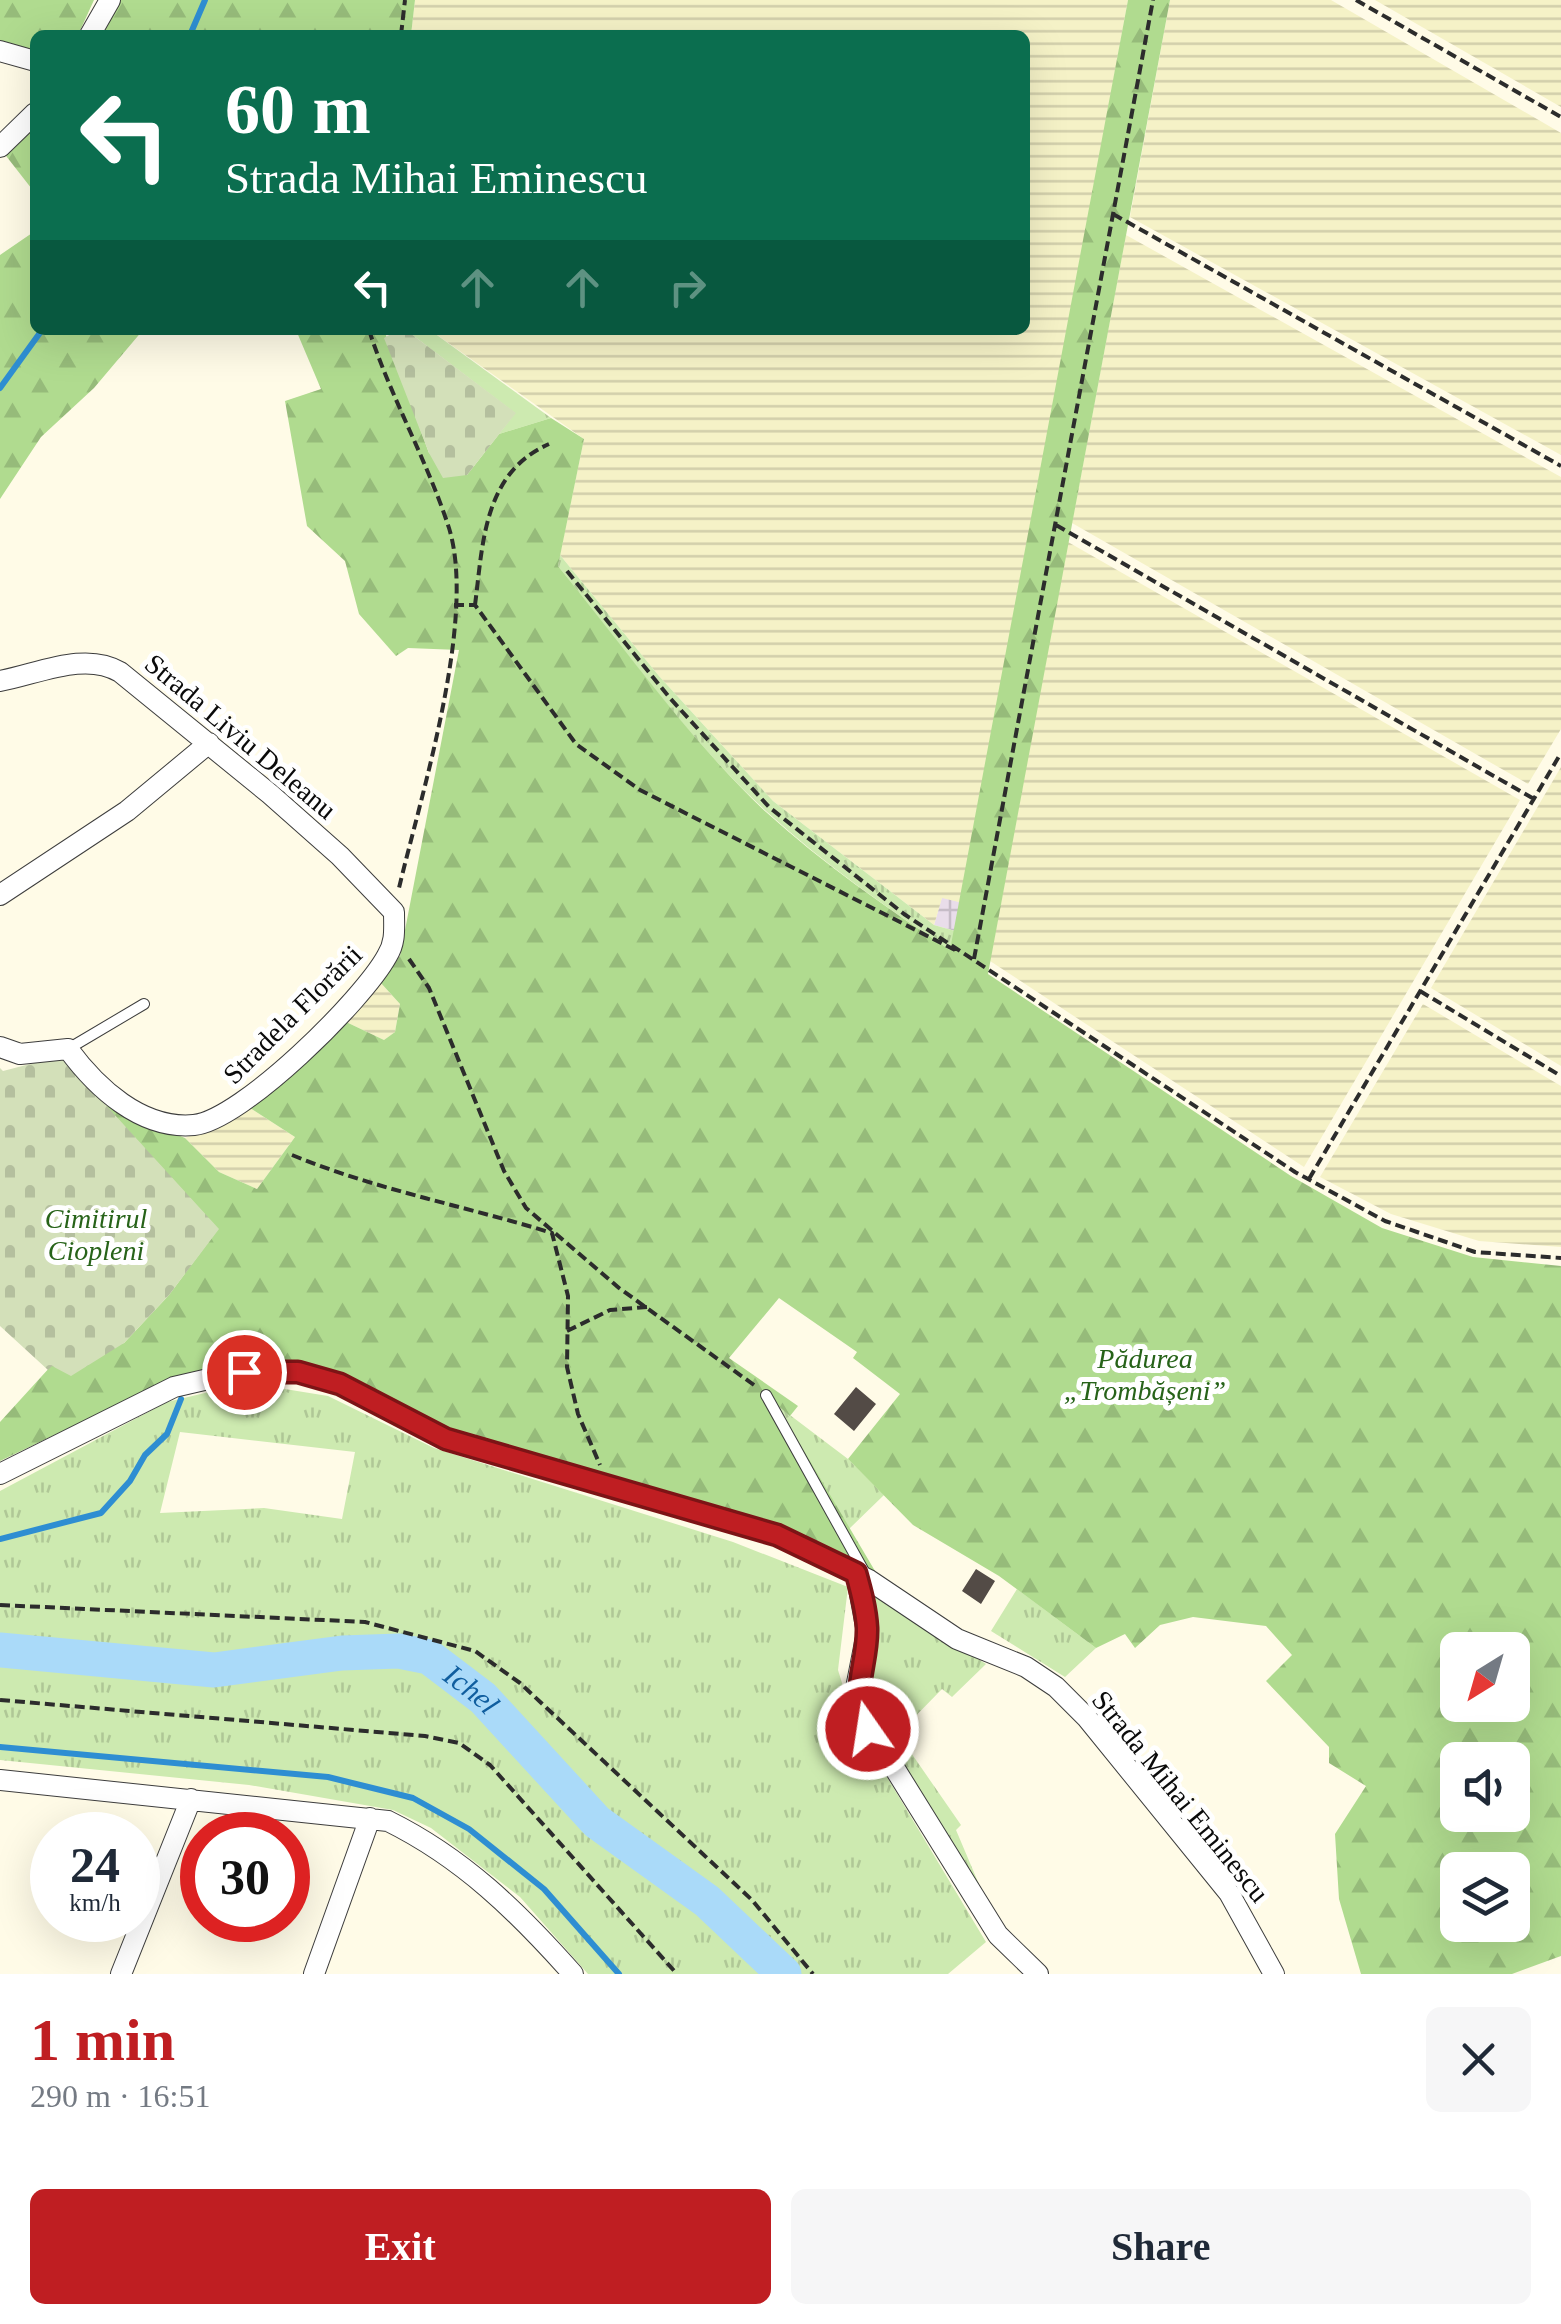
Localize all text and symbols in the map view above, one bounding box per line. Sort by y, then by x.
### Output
icon: left [60,70,190,200]
text: 60 m [225,71,371,148]
text: Strada Mihai Eminescu [225,153,647,203]
icon: left [345,260,400,315]
icon: ahead [450,260,505,315]
icon: ahead [555,260,610,315]
icon: right [660,260,715,315]
street label: Strada Liviu Deleanu [139,648,342,825]
street label: Stradela Florării [217,939,368,1090]
park label: Cimitirul Ciopleni [45,1203,148,1266]
pin [202,1330,287,1415]
park label: Pădurea „Trombășeni” [1064,1343,1226,1406]
icon: arrive [217,1345,272,1400]
north arrow [1440,1632,1530,1722]
map controls [1440,1632,1530,1942]
water label: Ichel [437,1657,506,1720]
position arrow [816,1677,920,1781]
street label: Strada Mihai Eminescu [1086,1684,1275,1908]
button: sound [1440,1742,1530,1832]
speed limit sign: 30 [180,1812,310,1942]
text: 24 [70,1837,120,1893]
button: layers [1440,1852,1530,1942]
text: km/h [69,1889,121,1916]
text: 1 min [30,2007,175,2073]
button: close [1426,2007,1531,2112]
text: 290 m · 16:51 [30,2078,210,2114]
button: Exit [30,2189,771,2304]
button: Share [791,2189,1531,2304]

